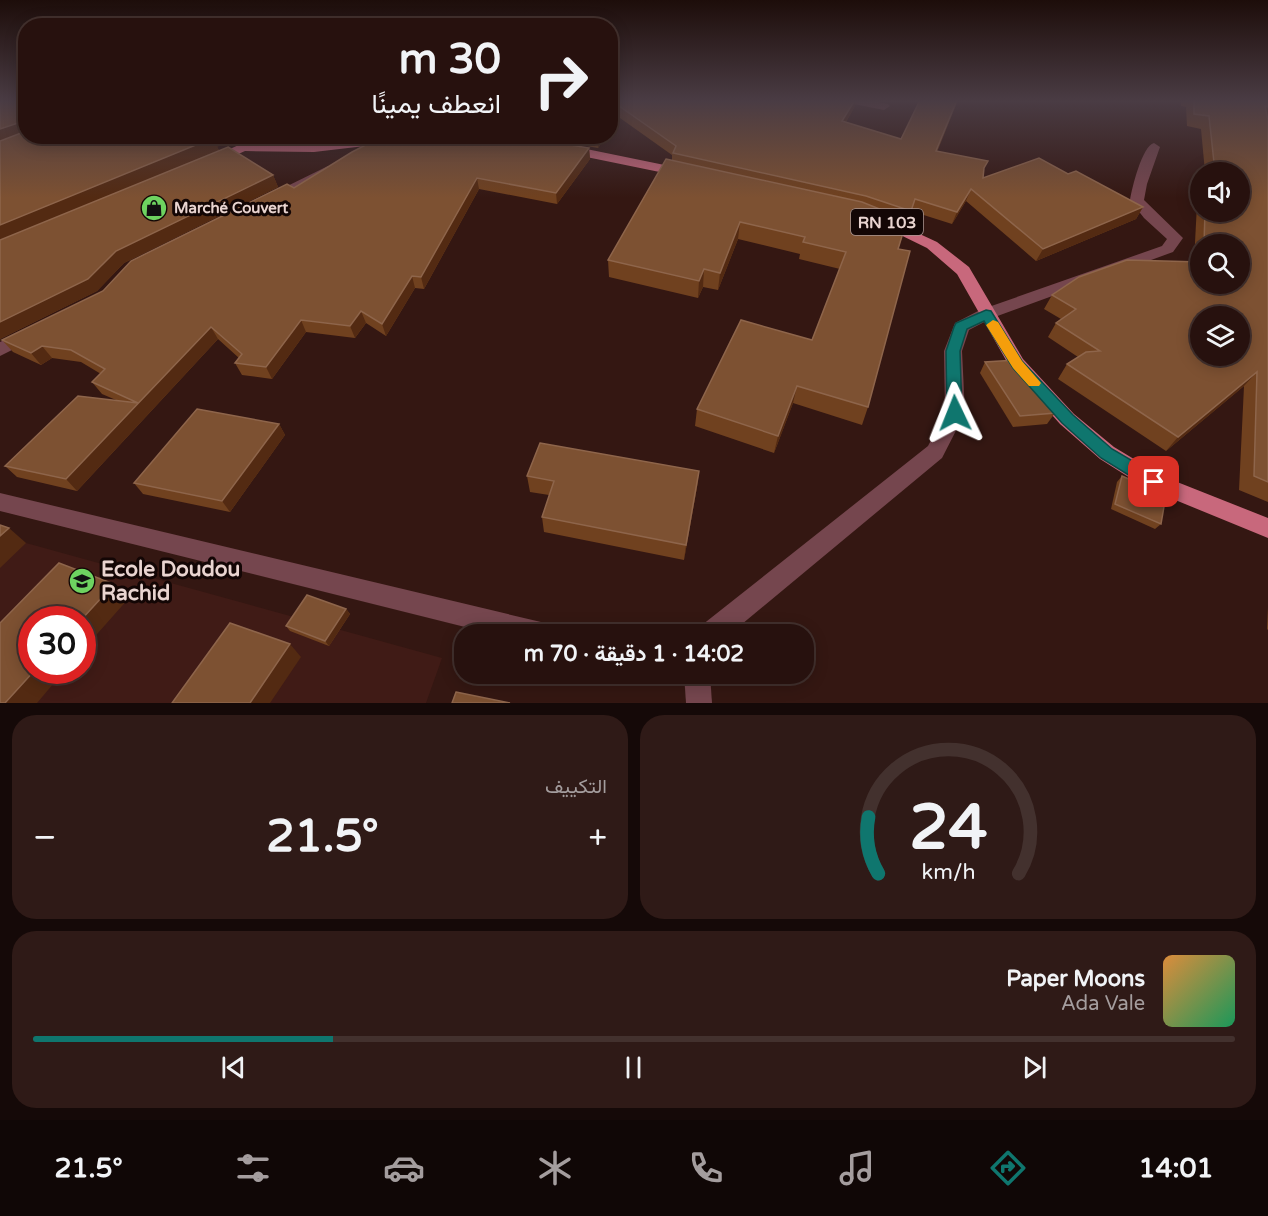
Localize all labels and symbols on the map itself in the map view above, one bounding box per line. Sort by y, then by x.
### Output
shop icon: Marché Couvert [139,193,169,223]
place label: Marché Couvert [174,199,288,217]
road number: RN 103 [851,209,923,235]
position arrow [923,381,987,445]
pin [1128,456,1179,507]
place label: Ecole Doudou Rachid [101,557,240,606]
school or university icon: Ecole Doudou Rachid [67,566,97,596]
speed limit sign: 30 [18,606,96,684]

